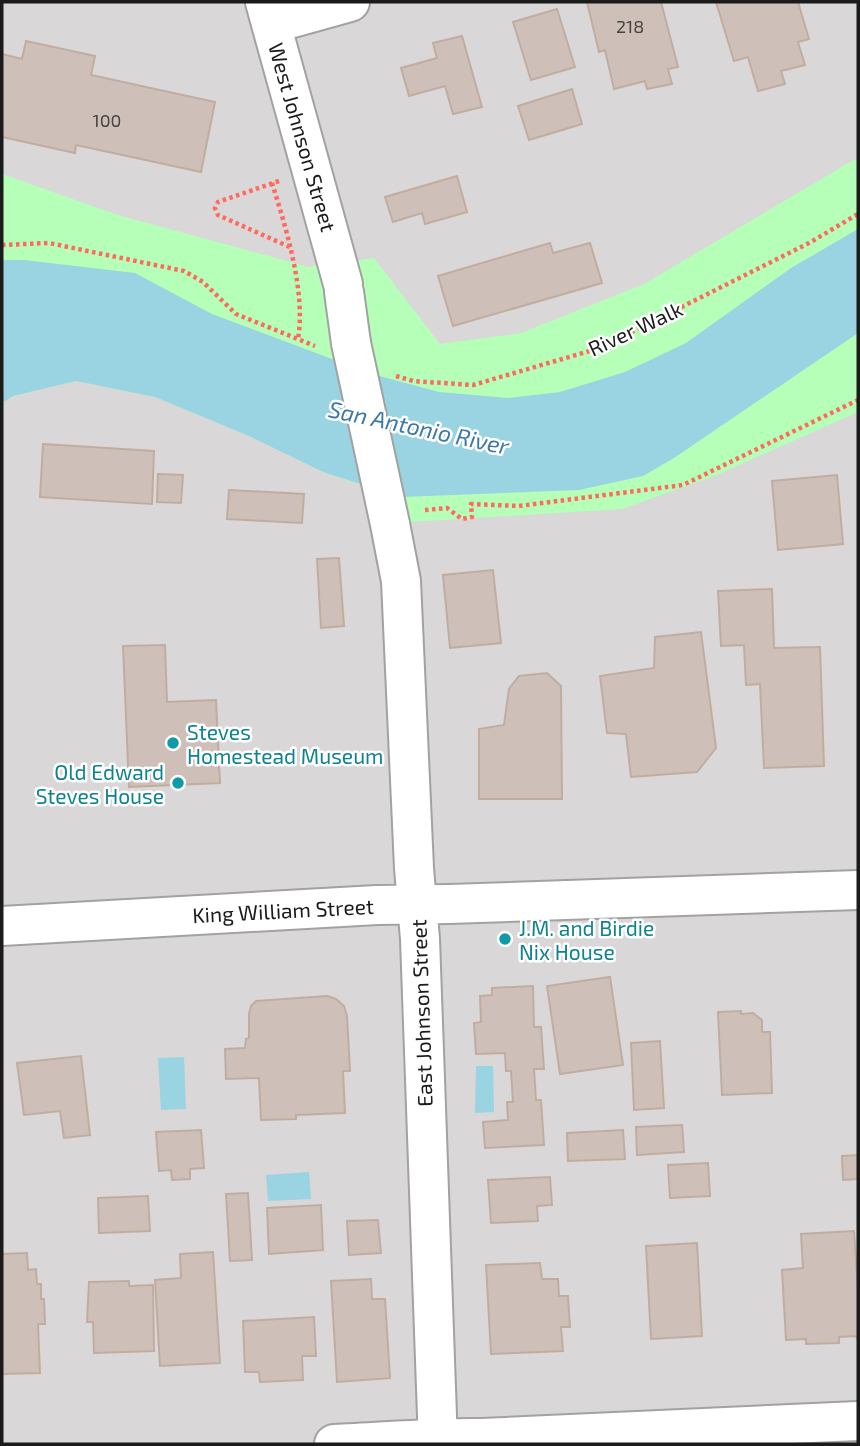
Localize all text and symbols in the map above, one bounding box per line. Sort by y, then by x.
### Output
house number: 218 [616,15,644,37]
street label: West Johnson Street [264,40,342,234]
house number: 100 [93,109,121,131]
street label: River Walk [584,295,686,361]
water label: San Antonio River [326,394,513,460]
place label: Steves Homestead Museum [187,719,384,768]
marker: Steves Homestead Museum [165,735,181,751]
place label: Old Edward Steves House [36,759,164,808]
marker: Old Edward Steves House [170,775,186,791]
street label: King William Street [192,893,374,927]
place label: J.M. and Birdie Nix House [519,915,654,964]
street label: East Johnson Street [405,919,437,1107]
marker: J.M. and Birdie Nix House [497,931,513,947]

